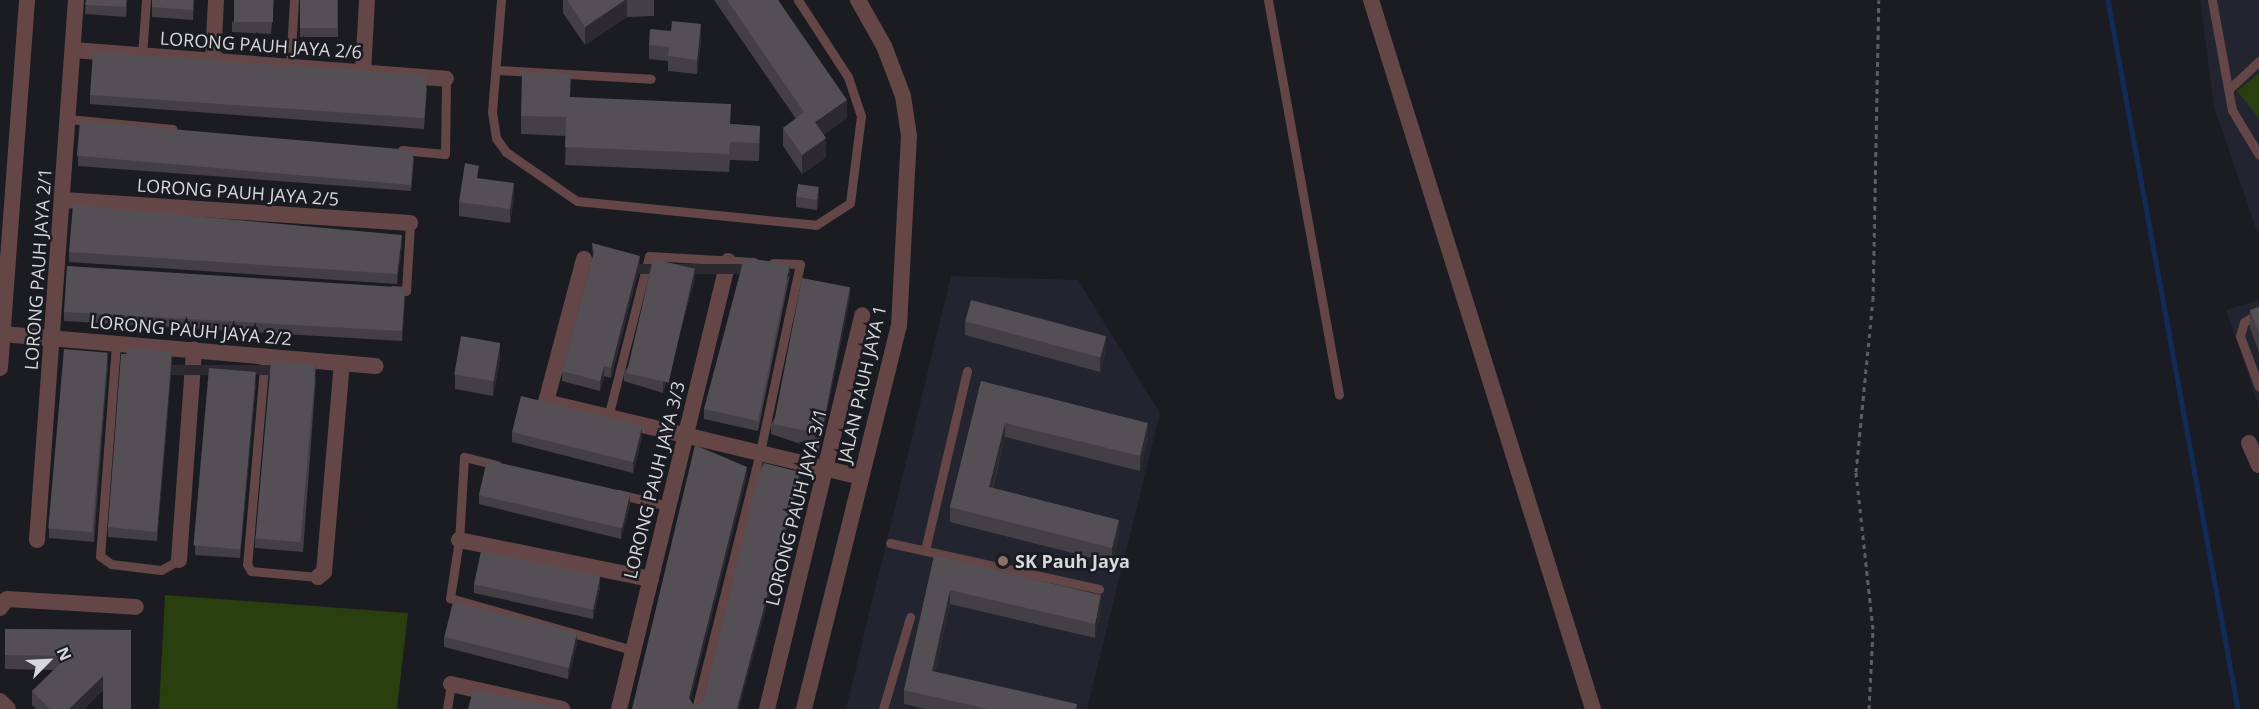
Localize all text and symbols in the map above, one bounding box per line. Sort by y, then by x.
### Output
street label: LORONG PAUH JAYA 2/6 [159,27,363,63]
street label: LORONG PAUH JAYA 2/1 [20,167,56,371]
street label: LORONG PAUH JAYA 2/5 [136,174,340,210]
street label: JALAN PAUH JAYA 1 [833,303,891,465]
street label: LORONG PAUH JAYA 2/2 [89,310,293,350]
street label: LORONG PAUH JAYA 3/3 [619,379,689,581]
street label: LORONG PAUH JAYA 3/1 [761,406,831,608]
place label: SK Pauh Jaya [1015,550,1130,572]
marker: SK Pauh Jaya [996,554,1010,568]
north arrow [18,631,78,691]
text: N [52,643,77,664]

